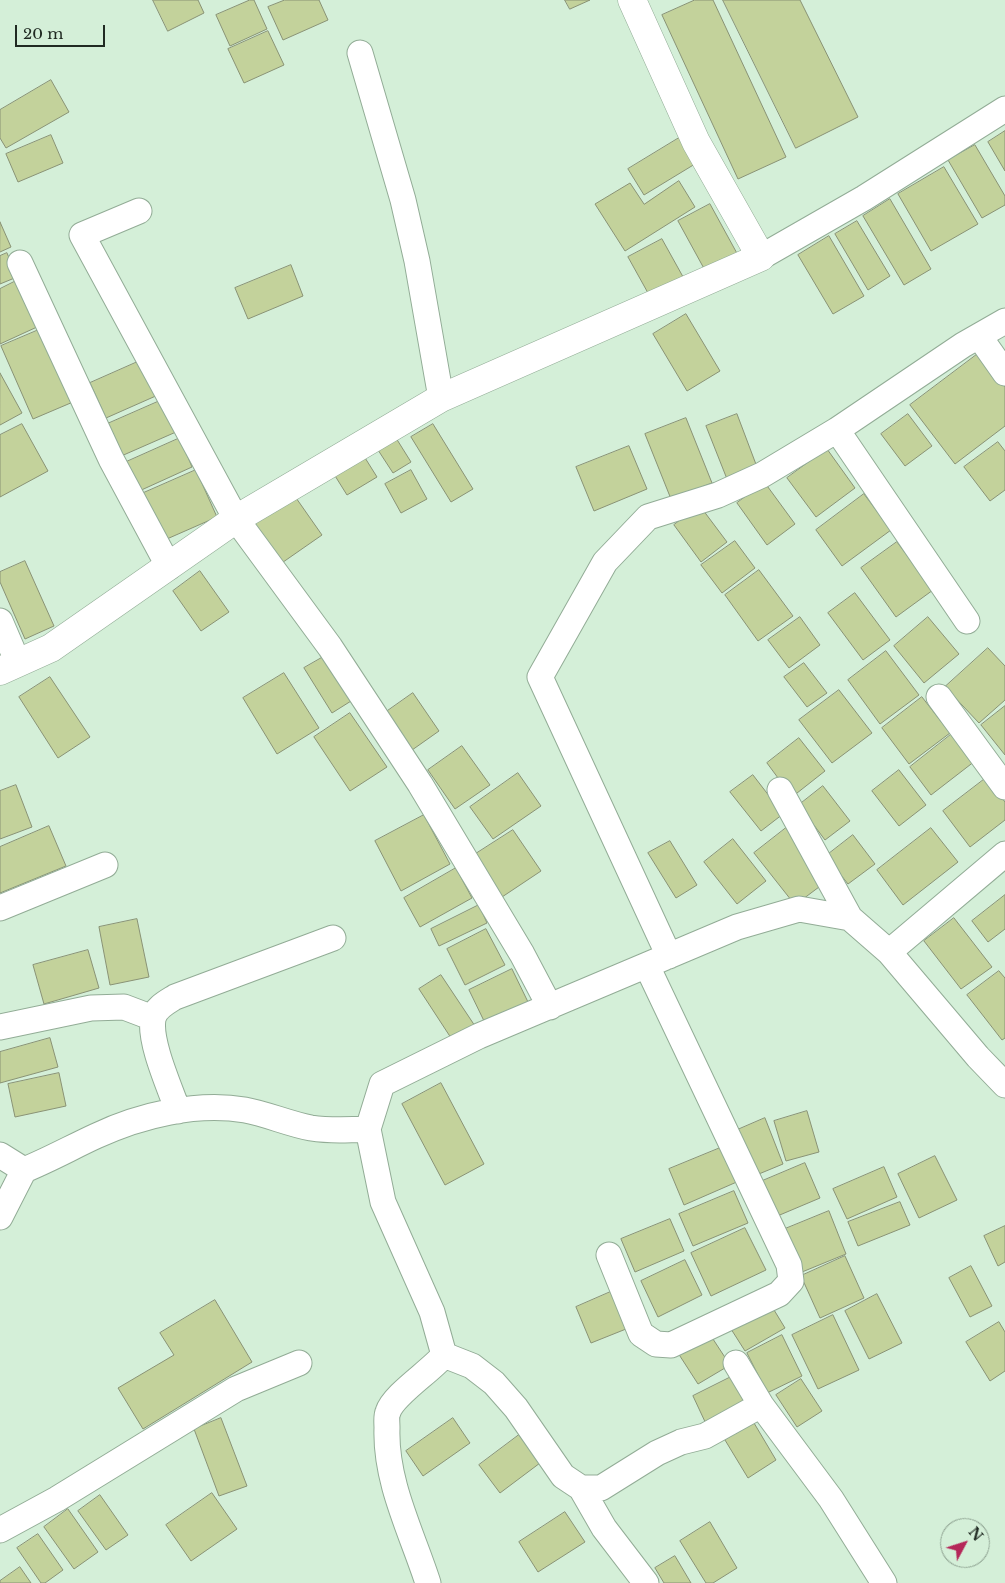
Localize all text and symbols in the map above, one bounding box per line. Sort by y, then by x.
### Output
scale bar [18,15,108,47]
text: 20 m [23,24,63,43]
north arrow [940,1518,990,1568]
text: N [965,1523,987,1545]

